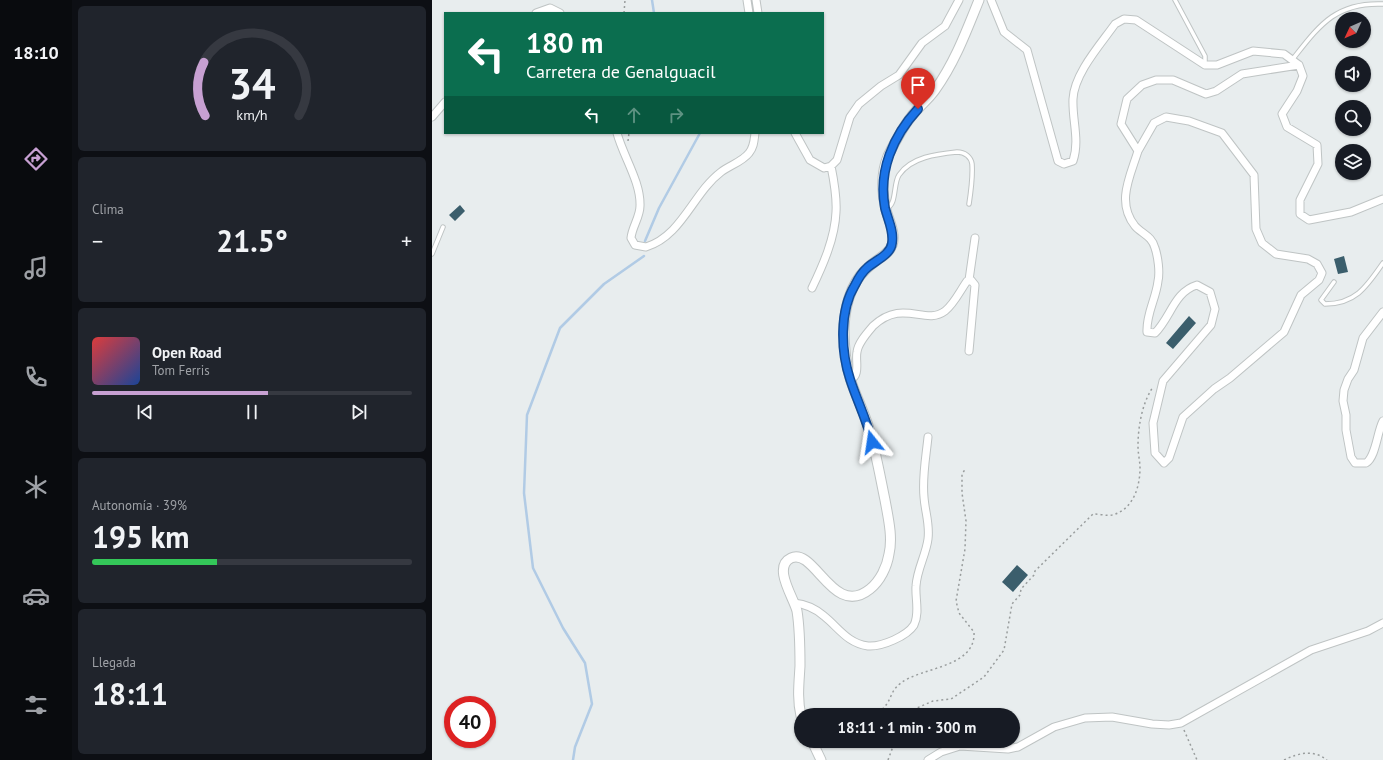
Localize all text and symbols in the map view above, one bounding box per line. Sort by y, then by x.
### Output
north arrow [1335,12,1371,48]
map controls [1335,12,1371,180]
text: 180 m [526,24,603,61]
icon: left [460,28,512,80]
text: 18:10 [13,41,59,64]
button: sound [1335,56,1371,92]
text: 34 [228,57,276,110]
text: Carretera de Genalguacil [526,60,716,83]
pin [901,68,935,109]
icon: arrive [907,74,929,96]
button: search [1335,100,1371,136]
icon: left [581,104,603,126]
icon: ahead [623,104,645,126]
icon: right [665,104,687,126]
text: km/h [236,105,268,124]
button: layers [1335,144,1371,180]
icon: directions [22,145,50,173]
text: Clima [92,201,124,218]
text: 21.5° [216,221,288,260]
text: − [92,227,103,255]
text: + [401,227,412,255]
icon: music [22,254,50,282]
text: Open Road [152,343,222,362]
text: Tom Ferris [152,362,210,379]
icon: phone [22,363,50,391]
icon: previous [134,401,156,423]
icon: pause [241,401,263,423]
icon: next [348,401,370,423]
position arrow [851,421,893,463]
icon: climate [22,473,50,501]
text: Autonomía · 39% [92,497,187,514]
text: 195 km [92,517,190,556]
icon: car [22,582,50,610]
text: Llegada [92,654,136,671]
text: 18:11 [92,674,168,713]
icon: filters [22,691,50,719]
speed limit sign: 40 [444,696,496,748]
text: 18:11 · 1 min · 300 m [838,718,976,737]

